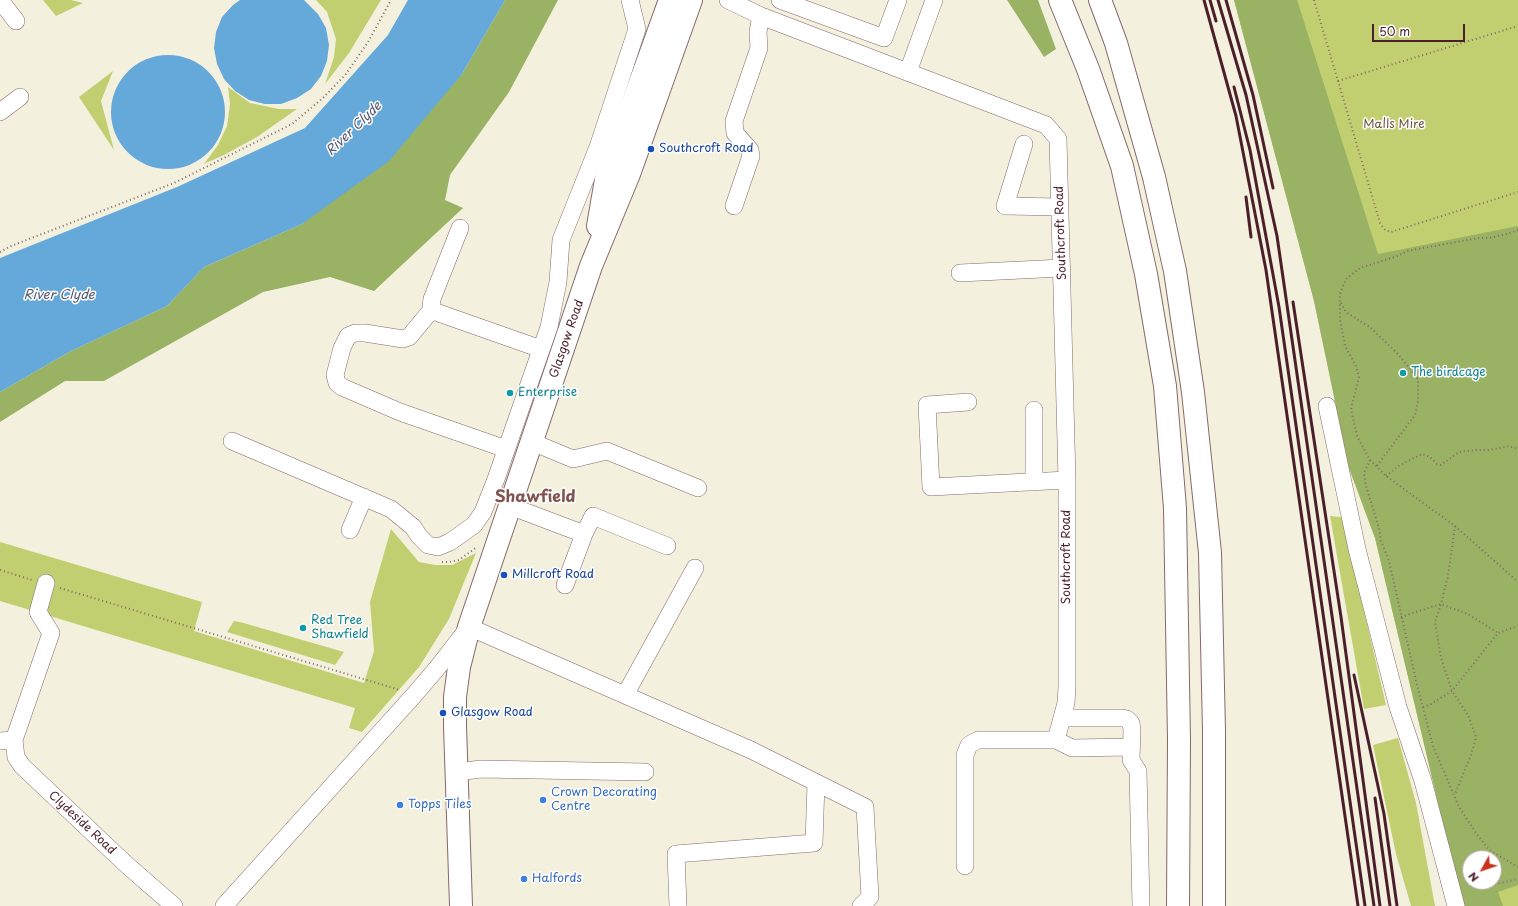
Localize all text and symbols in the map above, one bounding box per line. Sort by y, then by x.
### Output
scale bar [1374,16,1467,42]
text: 50 m [1379,22,1410,40]
water label: River Clyde [323,99,385,159]
park label: Malls Mire [1363,118,1425,132]
place label: Southcroft Road [659,142,753,156]
marker: Southcroft Road [646,144,656,154]
street label: Southcroft Road [1052,186,1070,280]
water label: River Clyde [23,287,95,303]
street label: Glasgow Road [547,298,587,380]
place label: The birdcage [1411,366,1486,380]
marker: The birdcage [1398,368,1408,378]
place label: Enterprise [518,386,577,400]
marker: Enterprise [505,388,515,398]
district label: Shawfield [495,488,575,508]
street label: Southcroft Road [1060,510,1074,604]
place label: Millcroft Road [512,568,594,582]
marker: Millcroft Road [499,570,509,580]
place label: Red Tree Shawfield [311,614,369,642]
marker: Red Tree Shawfield [298,623,308,633]
place label: Glasgow Road [451,706,533,720]
marker: Glasgow Road [438,708,448,718]
place label: Crown Decorating Centre [551,786,657,814]
street label: Clydeside Road [45,788,119,858]
marker: Crown Decorating Centre [538,795,548,805]
place label: Topps Tiles [408,798,471,812]
marker: Topps Tiles [395,800,405,810]
north arrow [1462,850,1502,890]
text: N [1464,869,1483,886]
place label: Halfords [532,872,582,886]
marker: Halfords [519,874,529,884]

